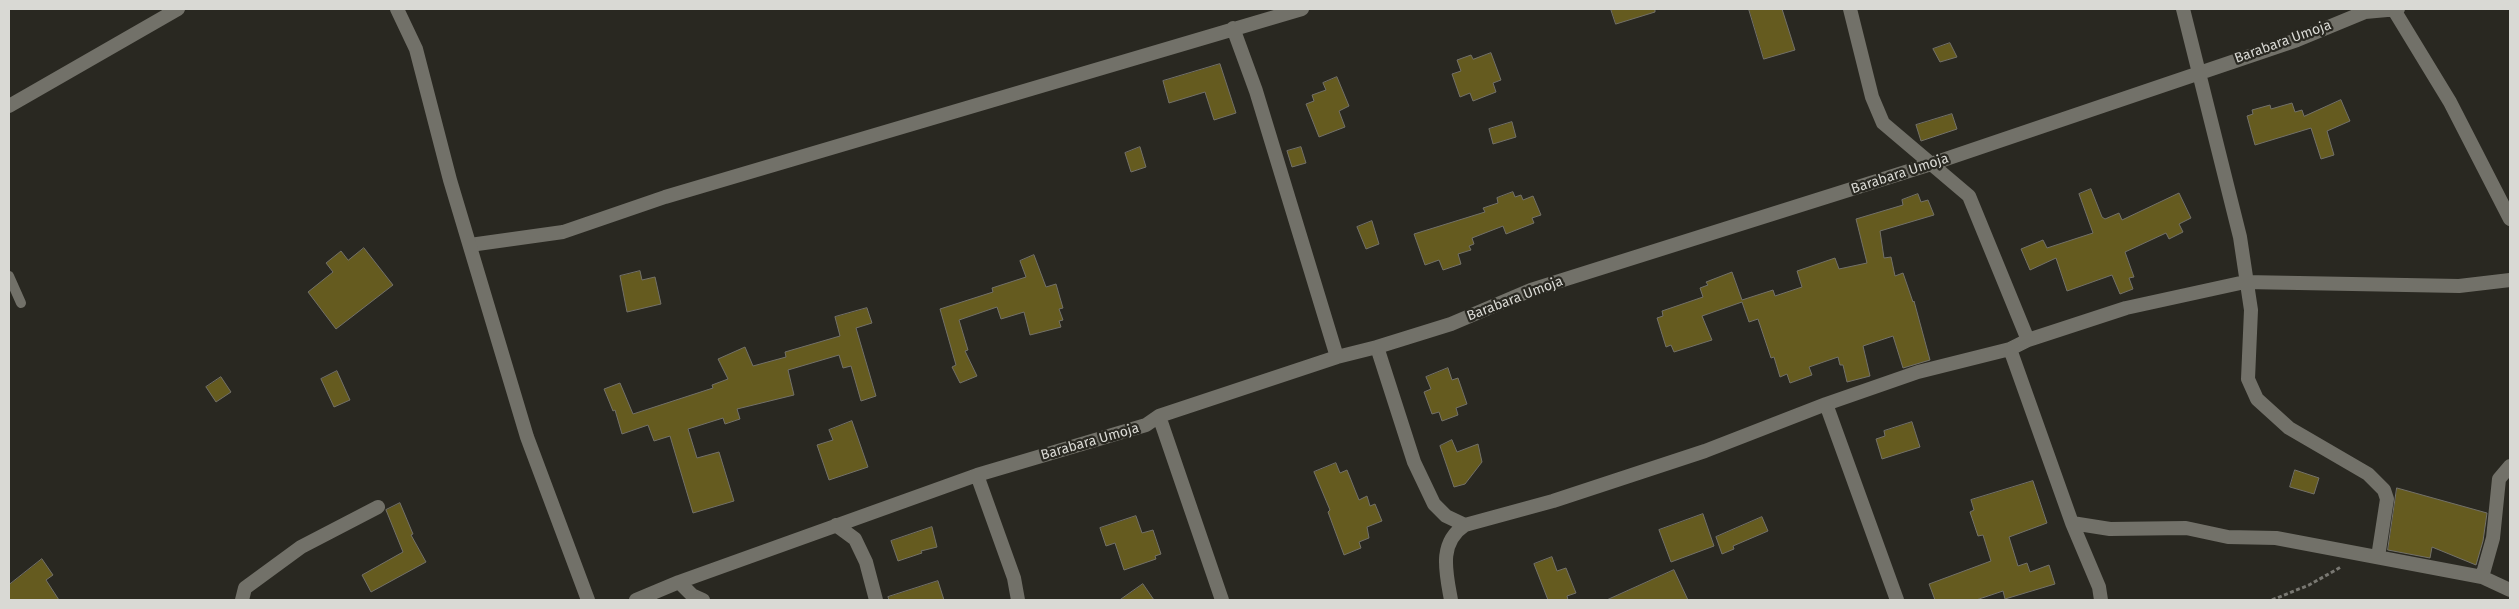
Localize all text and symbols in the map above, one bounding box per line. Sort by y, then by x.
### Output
street label: Barabara Umoja [2232,17,2334,67]
street label: Barabara Umoja [1849,150,1951,198]
street label: Barabara Umoja [1465,273,1565,325]
street label: Barabara Umoja [1039,420,1141,464]

